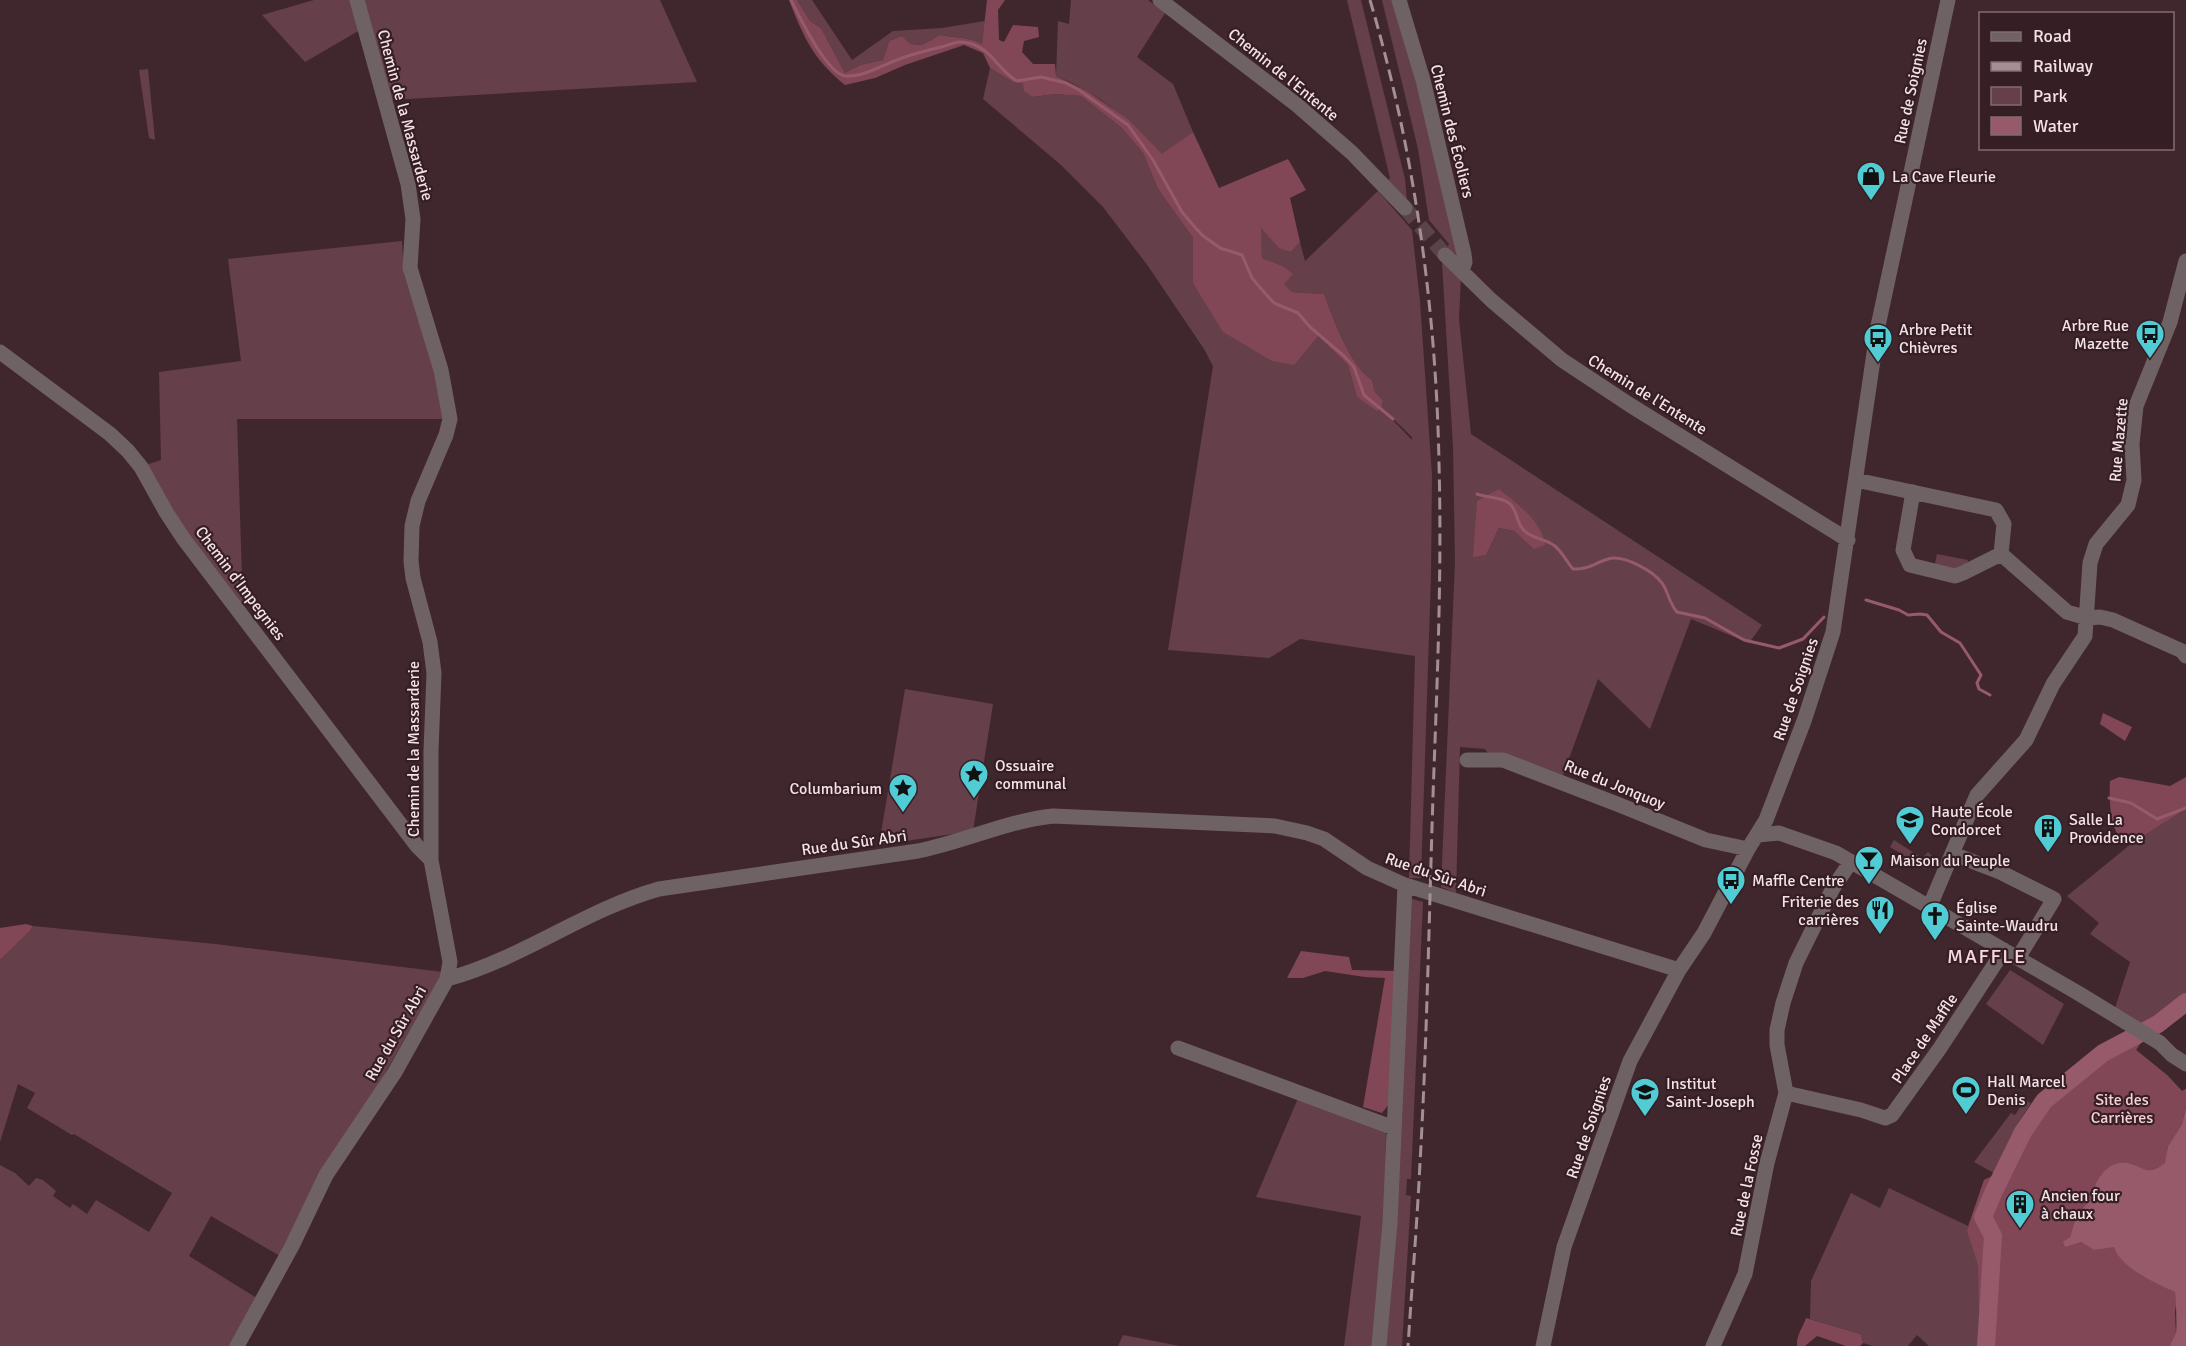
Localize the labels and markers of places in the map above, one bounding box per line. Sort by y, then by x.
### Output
shop icon: La Cave Fleurie [1855,160,1887,202]
place label: La Cave Fleurie [1892,167,1996,187]
place label: Arbre Rue Mazette [2062,316,2129,354]
bus stop icon: Arbre Rue Mazette [2134,318,2166,360]
place label: Arbre Petit Chièvres [1899,320,1973,358]
bus stop icon: Arbre Petit Chièvres [1862,322,1894,364]
place label: Ossuaire communal [995,756,1067,794]
place icon: Ossuaire communal [958,758,990,800]
place icon: Columbarium [887,772,919,814]
place label: Columbarium [790,779,882,799]
place label: Haute École Condorcet [1931,802,2013,840]
school or university icon: Haute École Condorcet [1894,804,1926,846]
place label: Salle La Providence [2069,810,2144,848]
building icon: Salle La Providence [2032,812,2064,854]
bar icon: Maison du Peuple [1853,844,1885,886]
place label: Maison du Peuple [1890,851,2010,871]
bus stop icon: Maffle Centre [1715,864,1747,906]
place label: Maffle Centre [1752,871,1845,891]
place label: Friterie des carrières [1782,892,1859,930]
restaurant icon: Friterie des carrières [1864,894,1896,936]
place label: Église Sainte-Waudru [1956,898,2058,936]
church icon: Église Sainte-Waudru [1919,900,1951,942]
place label: Hall Marcel Denis [1987,1072,2066,1110]
place label: Institut Saint-Joseph [1666,1074,1755,1112]
sports icon: Hall Marcel Denis [1950,1074,1982,1116]
school or university icon: Institut Saint-Joseph [1629,1076,1661,1118]
place label: Ancien four à chaux [2041,1186,2120,1224]
building icon: Ancien four à chaux [2004,1188,2036,1230]

